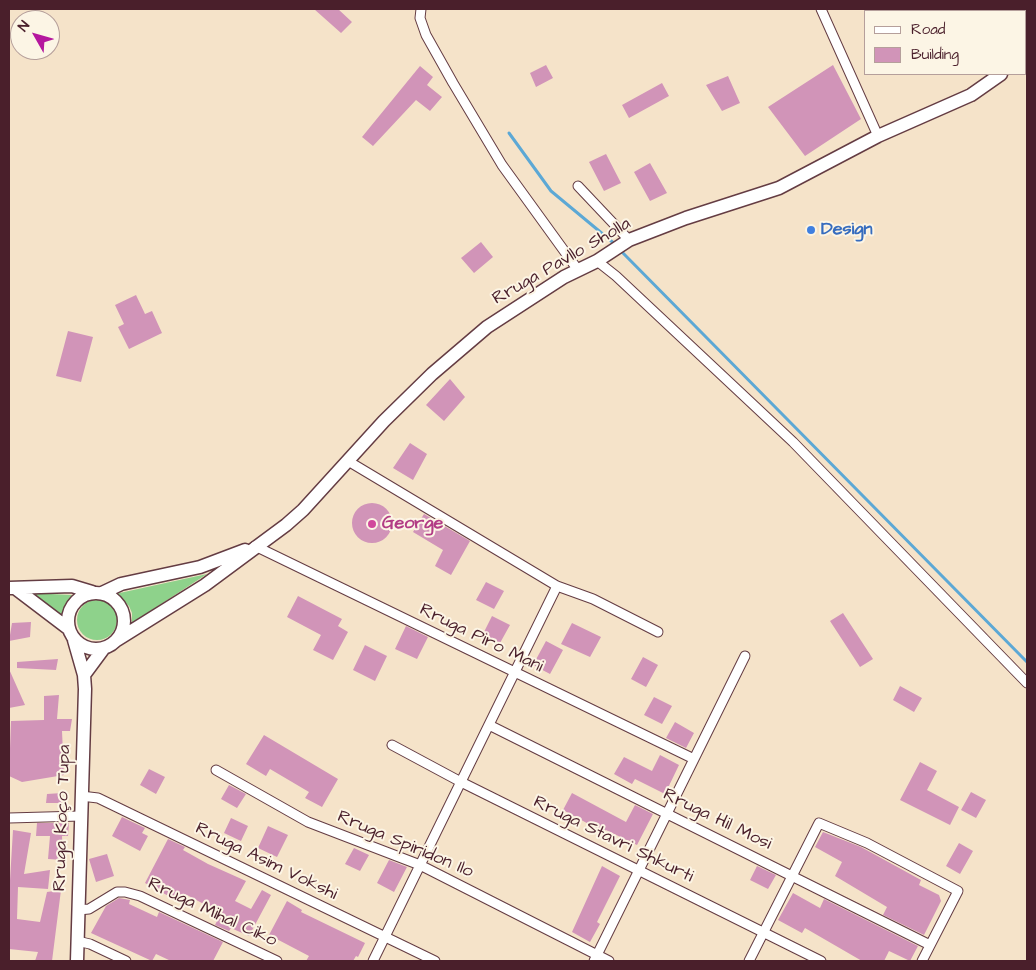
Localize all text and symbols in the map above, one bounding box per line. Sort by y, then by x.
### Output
north arrow [10,10,60,60]
legend [864,10,1026,75]
text: N [13,17,35,36]
text: Road [911,19,945,40]
text: Building [911,44,959,65]
street label: Rruga Pavllo Sholla [489,214,635,310]
place label: Design [821,219,872,241]
marker: Design [805,224,817,236]
place label: George [382,513,443,535]
marker: George [366,518,378,530]
street label: Rruga Piro Mani [416,600,546,678]
street label: Rruga Koço Tupa [50,744,76,892]
street label: Rruga Hil Mosi [659,784,775,856]
street label: Rruga Stavri Shkurti [529,792,697,888]
street label: Rruga Spiridon Ilo [334,807,476,883]
street label: Rruga Asim Vokshi [192,818,340,906]
street label: Rruga Mihal Ciko [144,874,280,952]

